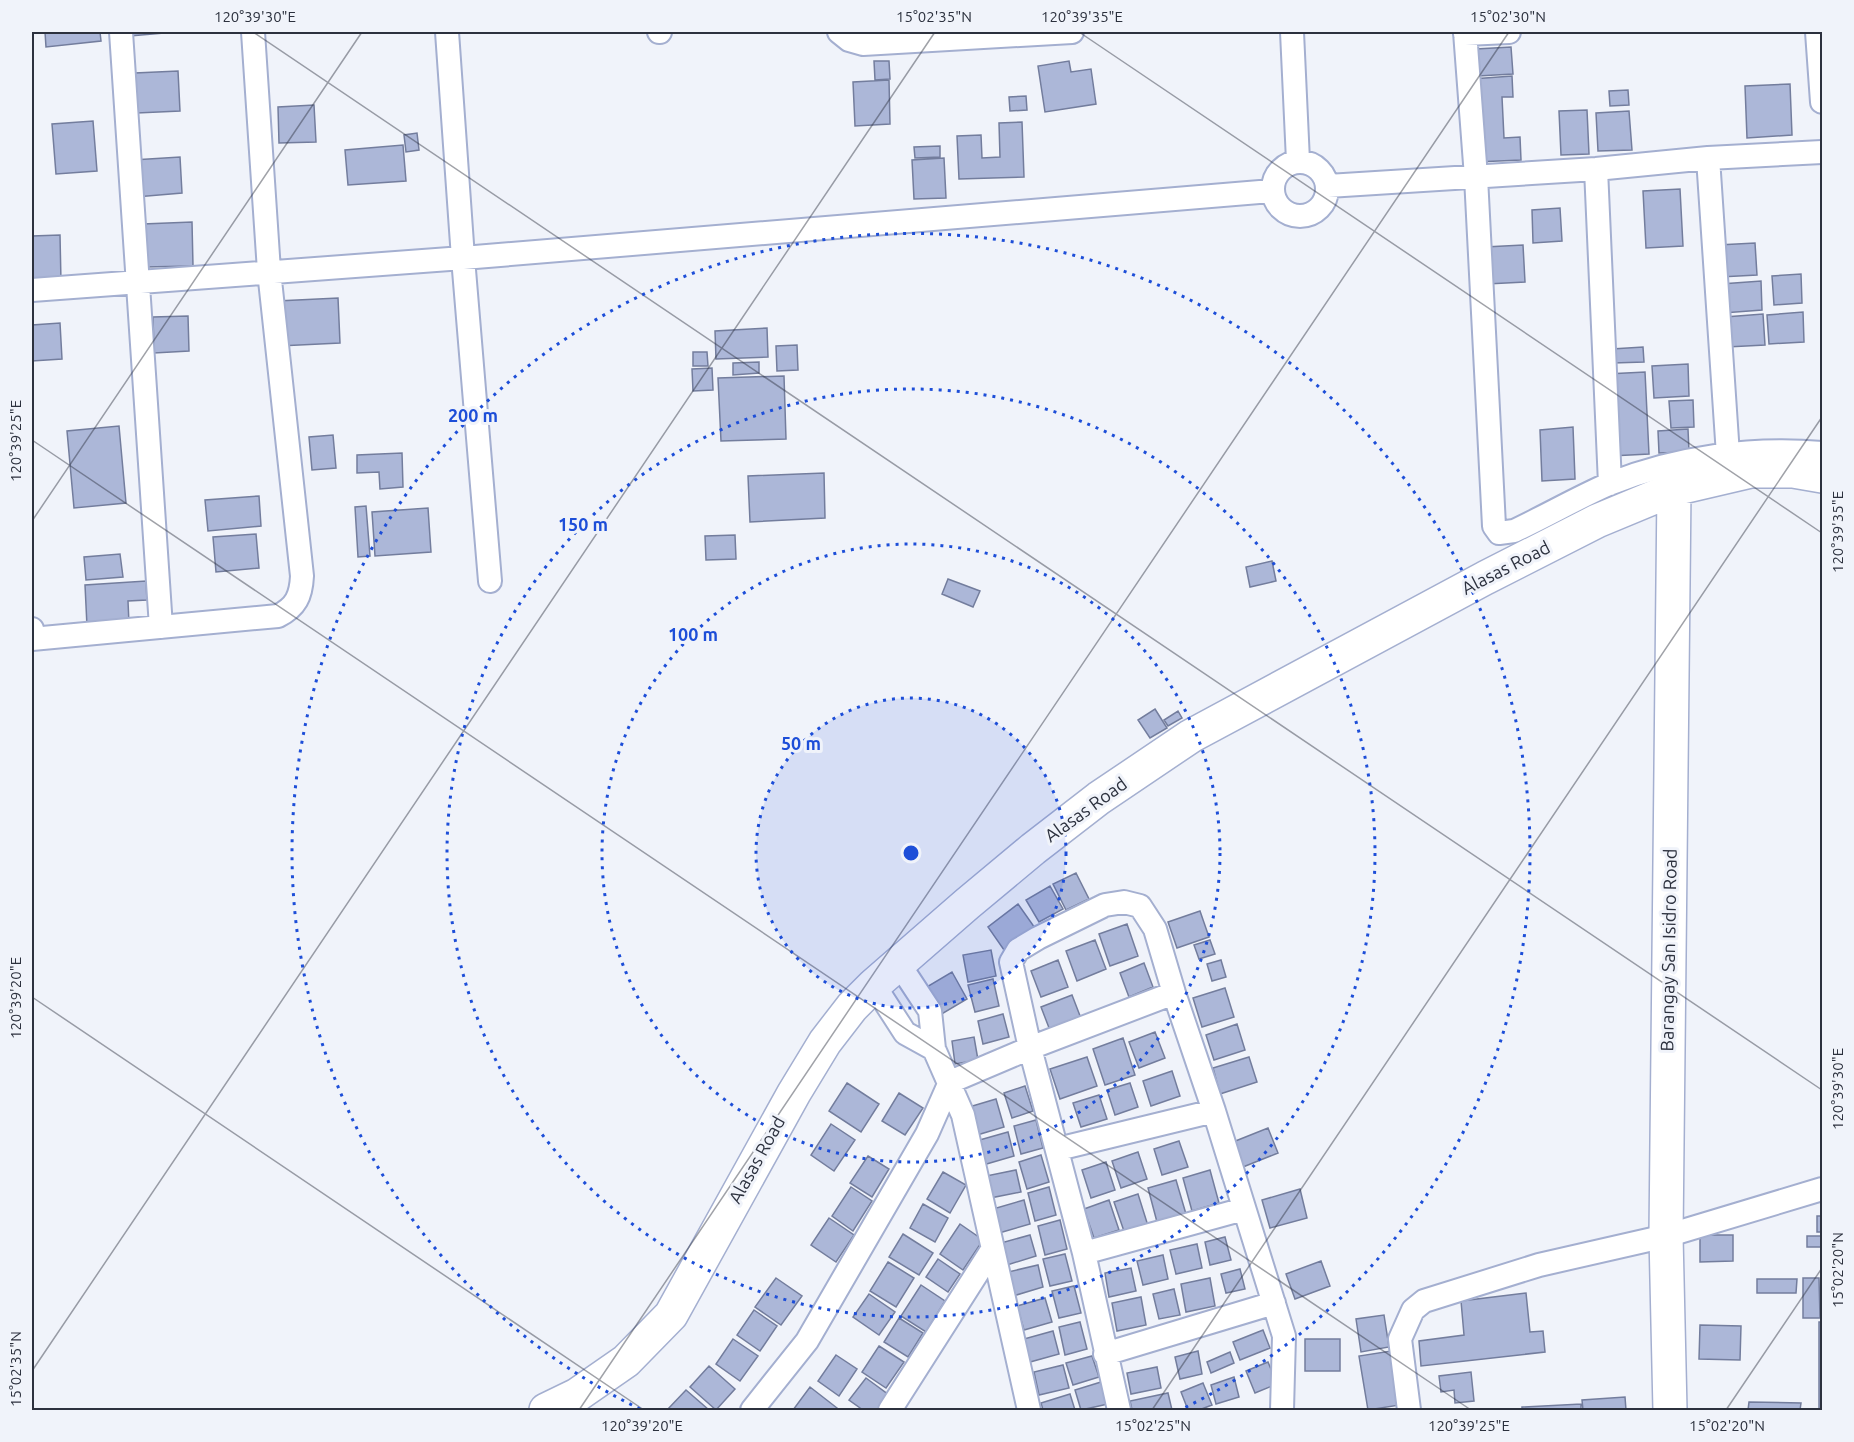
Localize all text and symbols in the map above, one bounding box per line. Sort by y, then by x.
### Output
text: 120°39'30"E [214,8,296,25]
text: 15°02'35"N [896,8,972,25]
text: 120°39'35"E [1041,8,1123,25]
text: 15°02'30"N [1470,8,1546,25]
text: 120°39'25"E [7,400,24,482]
text: 200 m [448,405,498,425]
text: 120°39'35"E [1829,491,1846,573]
text: 150 m [558,514,608,534]
street label: Alasas Road [1458,536,1553,598]
text: 100 m [668,624,718,644]
text: 50 m [781,733,821,753]
street label: Alasas Road [1041,773,1130,846]
centre of rings [901,843,921,863]
street label: Barangay San Isidro Road [1656,848,1680,1052]
text: 120°39'20"E [7,957,24,1039]
text: 120°39'30"E [1829,1048,1846,1130]
street label: Alasas Road [724,1113,788,1206]
text: 15°02'20"N [1829,1232,1846,1308]
text: 15°02'35"N [7,1331,24,1407]
text: 120°39'20"E [601,1417,683,1434]
text: 15°02'25"N [1115,1417,1191,1434]
text: 120°39'25"E [1428,1417,1510,1434]
text: 15°02'20"N [1689,1417,1765,1434]

